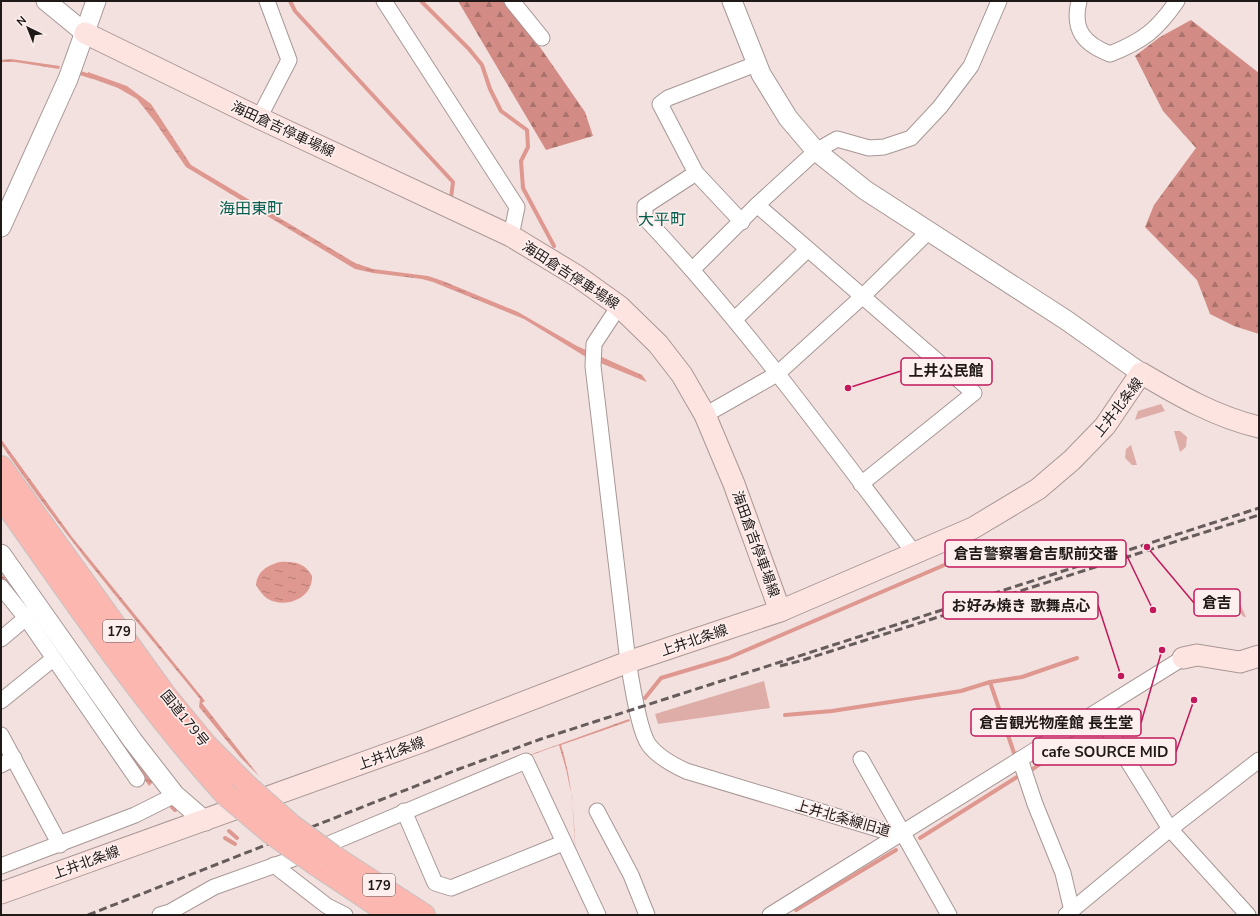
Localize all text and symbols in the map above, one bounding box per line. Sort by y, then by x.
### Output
north arrow [8,8,48,48]
text: N [13,13,30,29]
street label: 海田倉吉停車場線 [228,97,338,162]
district label: 海田東町 [219,198,283,220]
district label: 大平町 [638,209,686,231]
street label: 海田倉吉停車場線 [519,237,623,314]
callout: 上井公民館 [901,358,992,385]
text: 上井公民館 [908,361,984,381]
street label: 上井北条線 [1089,374,1147,441]
street label: 海田倉吉停車場線 [727,488,784,600]
callout: 倉吉警察署倉吉駅前交番 [945,540,1126,567]
text: 倉吉警察署倉吉駅前交番 [953,544,1119,564]
callout: 倉吉 [1194,589,1240,616]
callout: お好み焼き 歌舞点心 [943,592,1098,619]
text: 倉吉 [1202,593,1232,613]
text: お好み焼き 歌舞点心 [951,596,1091,616]
road number: 179 [103,620,135,642]
street label: 上井北条線 [658,620,730,661]
street label: 国道179号 [156,686,213,750]
callout: 倉吉観光物産館 長生堂 [971,709,1141,736]
text: 倉吉観光物産館 長生堂 [979,713,1133,733]
street label: 上井北条線 [355,733,427,774]
callout: cafe SOURCE MID [1033,738,1176,765]
text: cafe SOURCE MID [1041,742,1169,762]
street label: 上井北条線旧道 [793,796,893,841]
street label: 上井北条線 [50,842,122,883]
road number: 179 [363,874,395,896]

